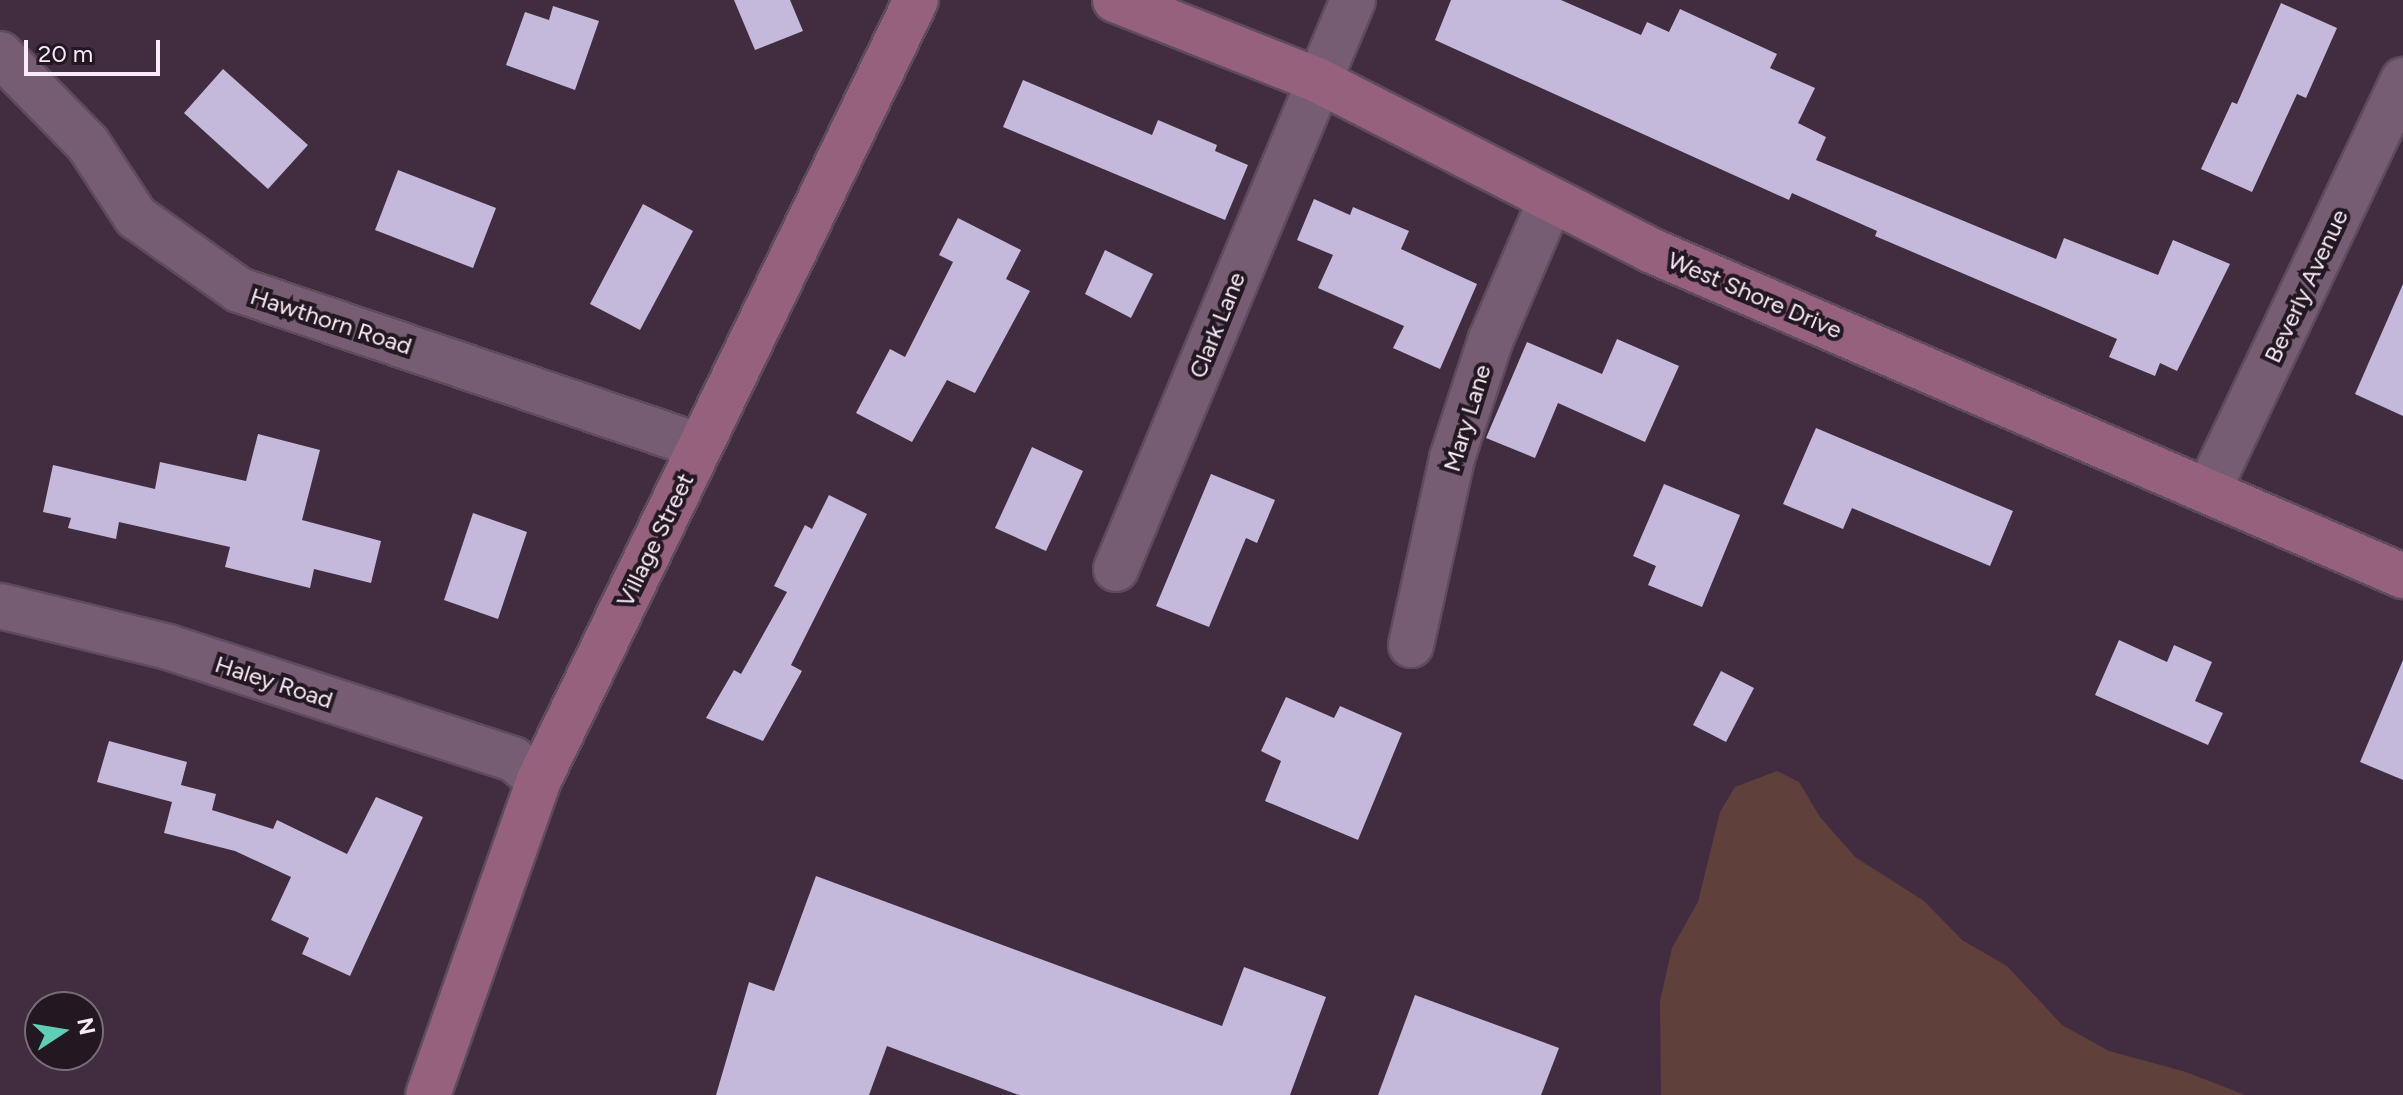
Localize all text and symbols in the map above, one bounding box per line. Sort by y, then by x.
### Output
scale bar [28,24,164,74]
text: 20 m [38,39,93,68]
street label: Beverly Avenue [2258,205,2354,367]
street label: West Shore Drive [1664,245,1846,345]
street label: Clark Lane [1183,268,1251,382]
street label: Hawthorn Road [247,281,415,361]
street label: Mary Lane [1437,361,1497,475]
street label: Village Street [610,468,700,612]
street label: Haley Road [211,649,337,715]
north arrow [24,991,104,1071]
text: N [71,1015,101,1037]

